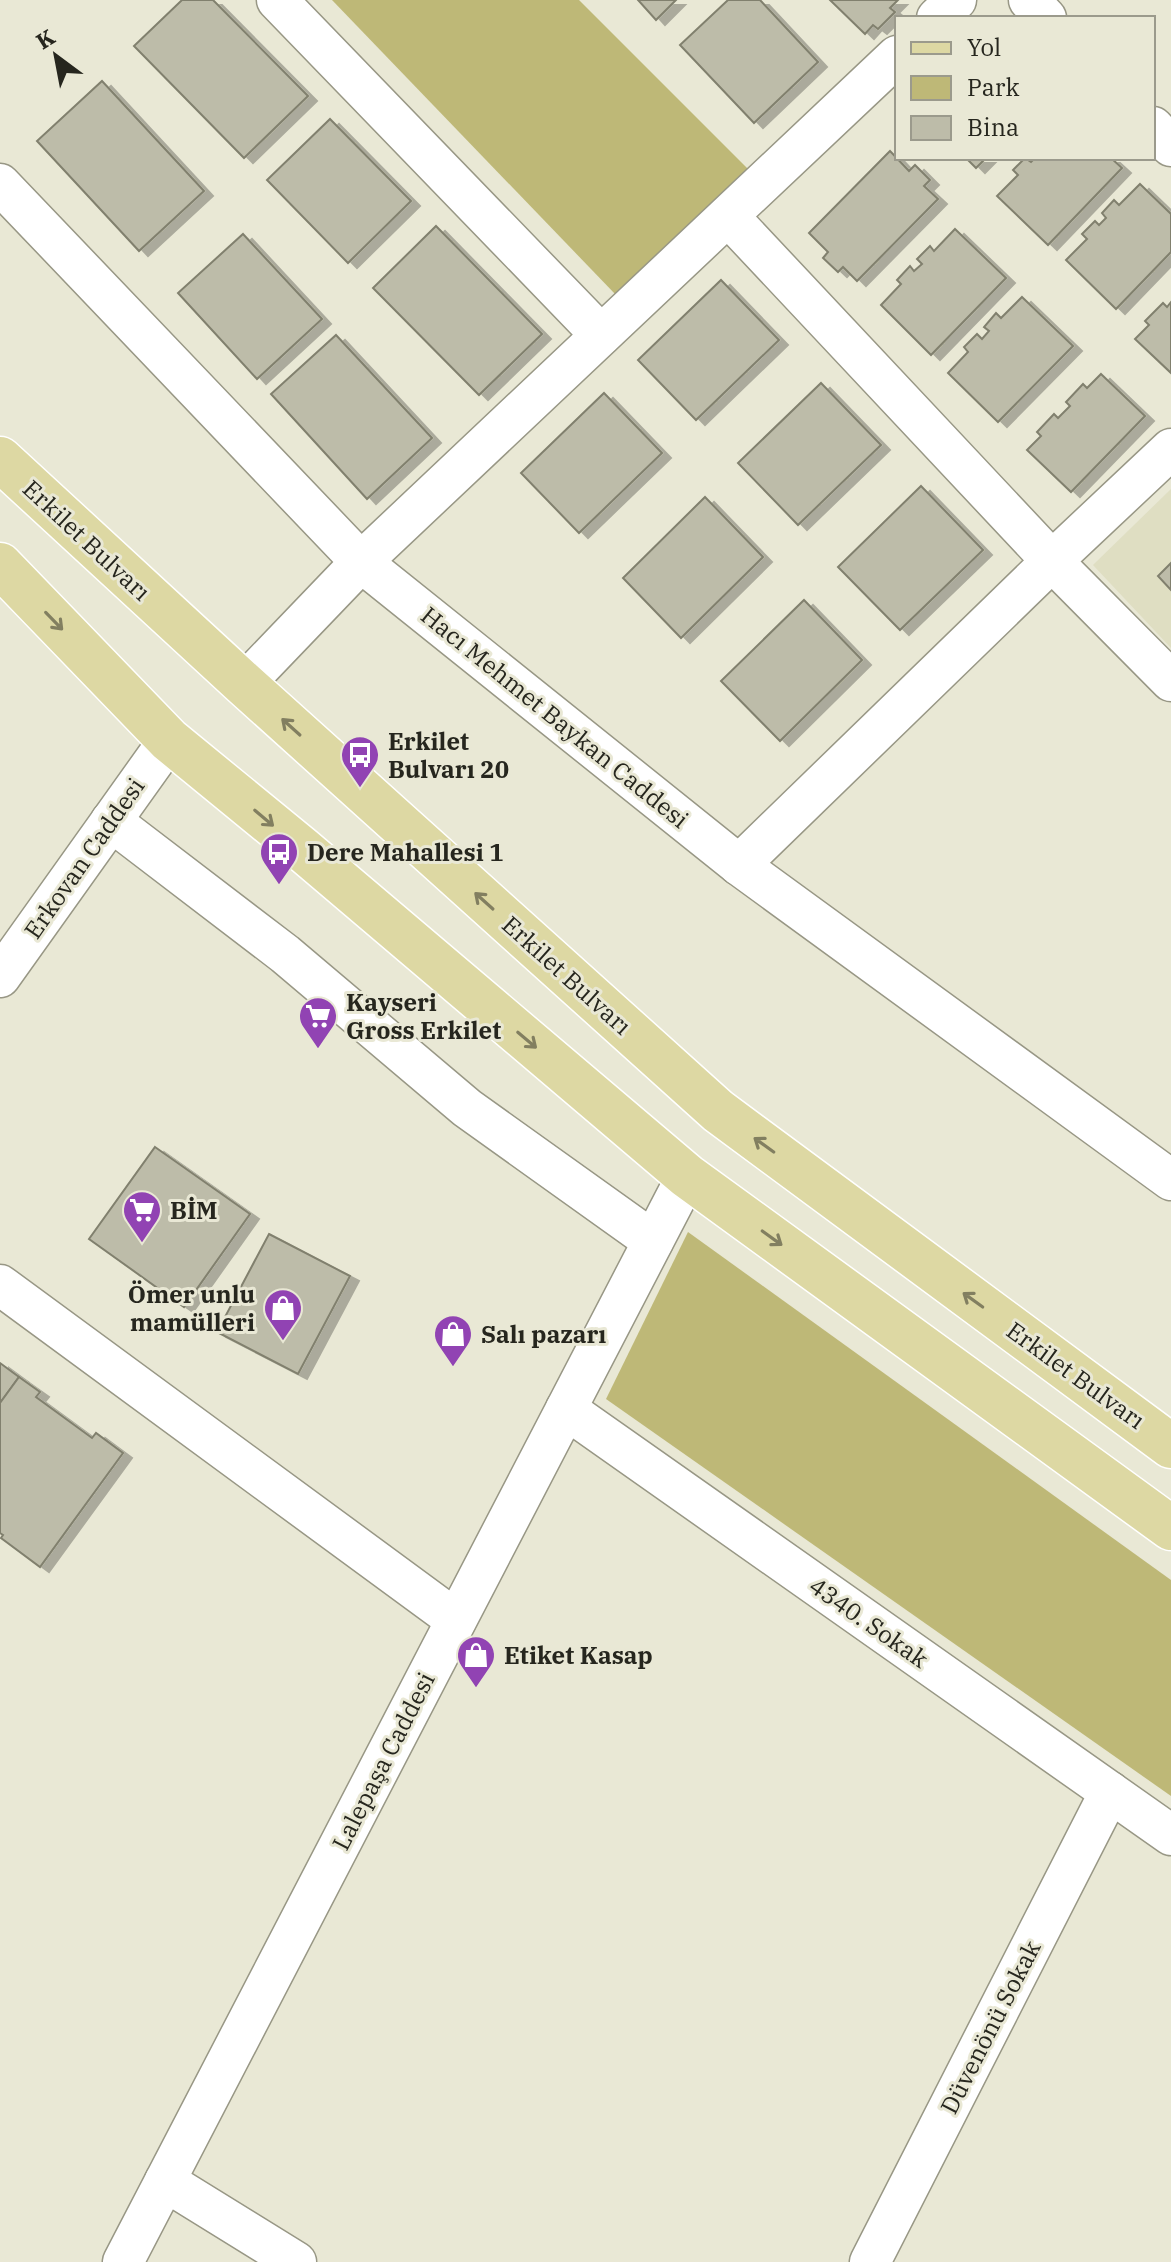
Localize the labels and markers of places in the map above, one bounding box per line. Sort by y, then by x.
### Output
place label: Erkilet Bulvarı 20 [388,725,509,785]
bus stop icon: Erkilet Bulvarı 20 [339,734,381,789]
bus stop icon: Dere Mahallesi 1 [258,831,300,886]
place label: Dere Mahallesi 1 [307,836,504,868]
place label: Kayseri Gross Erkilet [346,986,501,1046]
supermarket icon: Kayseri Gross Erkilet [297,995,339,1050]
supermarket icon: BİM [121,1189,163,1244]
place label: BİM [170,1194,218,1226]
place label: Ömer unlu mamülleri [128,1278,255,1338]
shop icon: Ömer unlu mamülleri [262,1287,304,1342]
shop icon: Salı pazarı [432,1313,474,1368]
place label: Salı pazarı [481,1318,606,1350]
shop icon: Etiket Kasap [455,1634,497,1689]
place label: Etiket Kasap [504,1639,653,1671]

